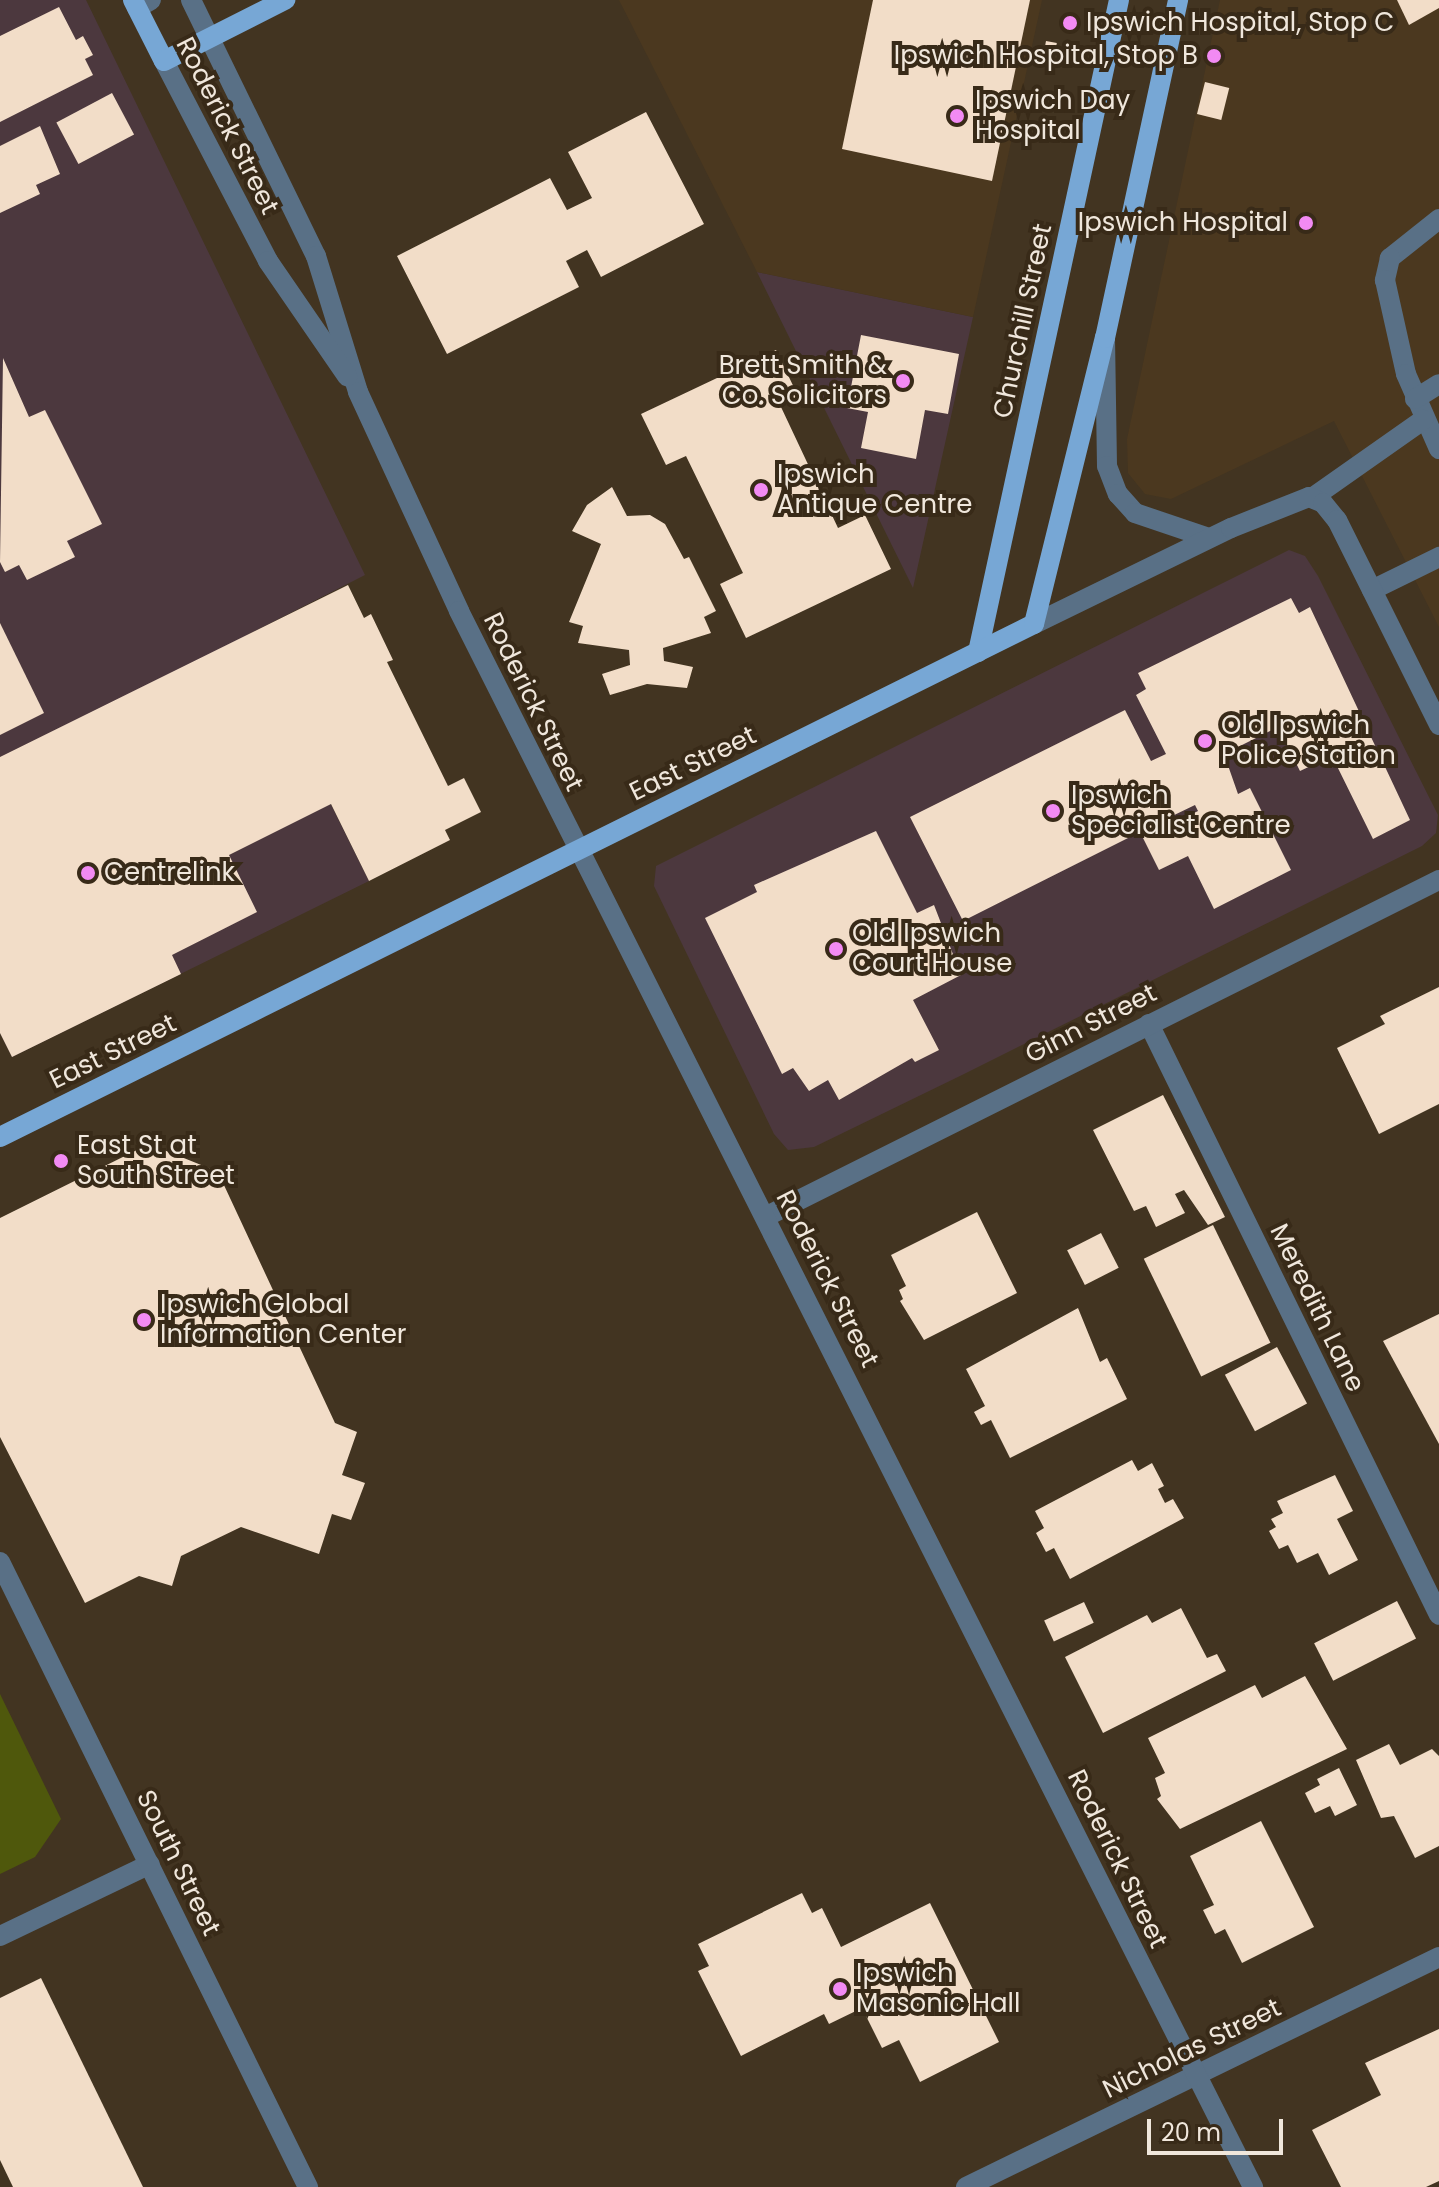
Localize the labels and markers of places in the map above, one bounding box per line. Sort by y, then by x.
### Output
place label: Ipswich Hospital, Stop C [1086,7,1394,39]
marker: Ipswich Hospital, Stop C [1061,14,1079,32]
place label: Ipswich Hospital, Stop B [894,40,1198,72]
marker: Ipswich Hospital, Stop B [1205,47,1223,65]
place label: Ipswich Day Hospital [975,85,1130,146]
marker: Ipswich Day Hospital [946,105,968,127]
place label: Ipswich Hospital [1078,207,1288,239]
marker: Ipswich Hospital [1295,212,1317,234]
place label: Brett Smith & Co. Solicitors [719,350,887,412]
marker: Brett Smith & Co. Solicitors [894,372,912,390]
place label: Ipswich Antique Centre [777,459,972,520]
marker: Ipswich Antique Centre [752,481,770,499]
place label: Old Ipswich Police Station [1221,710,1396,772]
marker: Old Ipswich Police Station [1196,732,1214,750]
place label: Ipswich Specialist Centre [1071,780,1291,842]
marker: Ipswich Specialist Centre [1042,800,1064,822]
place label: Centrelink [104,857,235,889]
marker: Centrelink [79,864,97,882]
place label: Old Ipswich Court House [852,918,1012,980]
marker: Old Ipswich Court House [827,940,845,958]
place label: East St at South Street [77,1130,235,1192]
marker: East St at South Street [52,1152,70,1170]
place label: Ipswich Global Information Center [160,1289,406,1350]
marker: Ipswich Global Information Center [135,1311,153,1329]
place label: Ipswich Masonic Hall [856,1958,1020,2020]
marker: Ipswich Masonic Hall [831,1980,849,1998]

